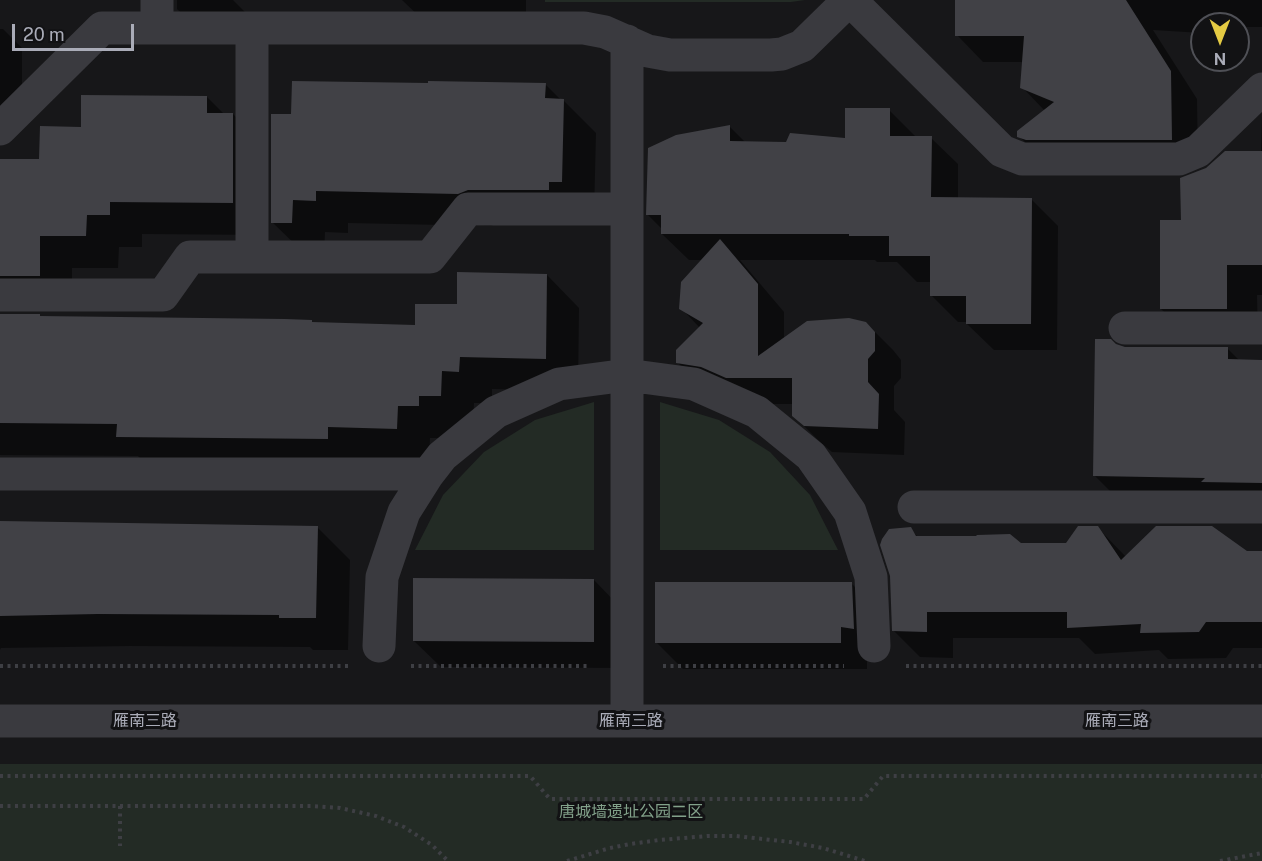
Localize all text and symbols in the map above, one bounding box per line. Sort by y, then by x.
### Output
scale bar [15,12,136,50]
north arrow [1190,12,1250,72]
text: 20 m [23,24,65,45]
text: N [1214,49,1226,68]
street label: 雁南三路 [113,711,177,731]
street label: 雁南三路 [599,711,663,731]
street label: 雁南三路 [1085,711,1149,731]
park label: 唐城墙遗址公园二区 [559,802,703,822]

